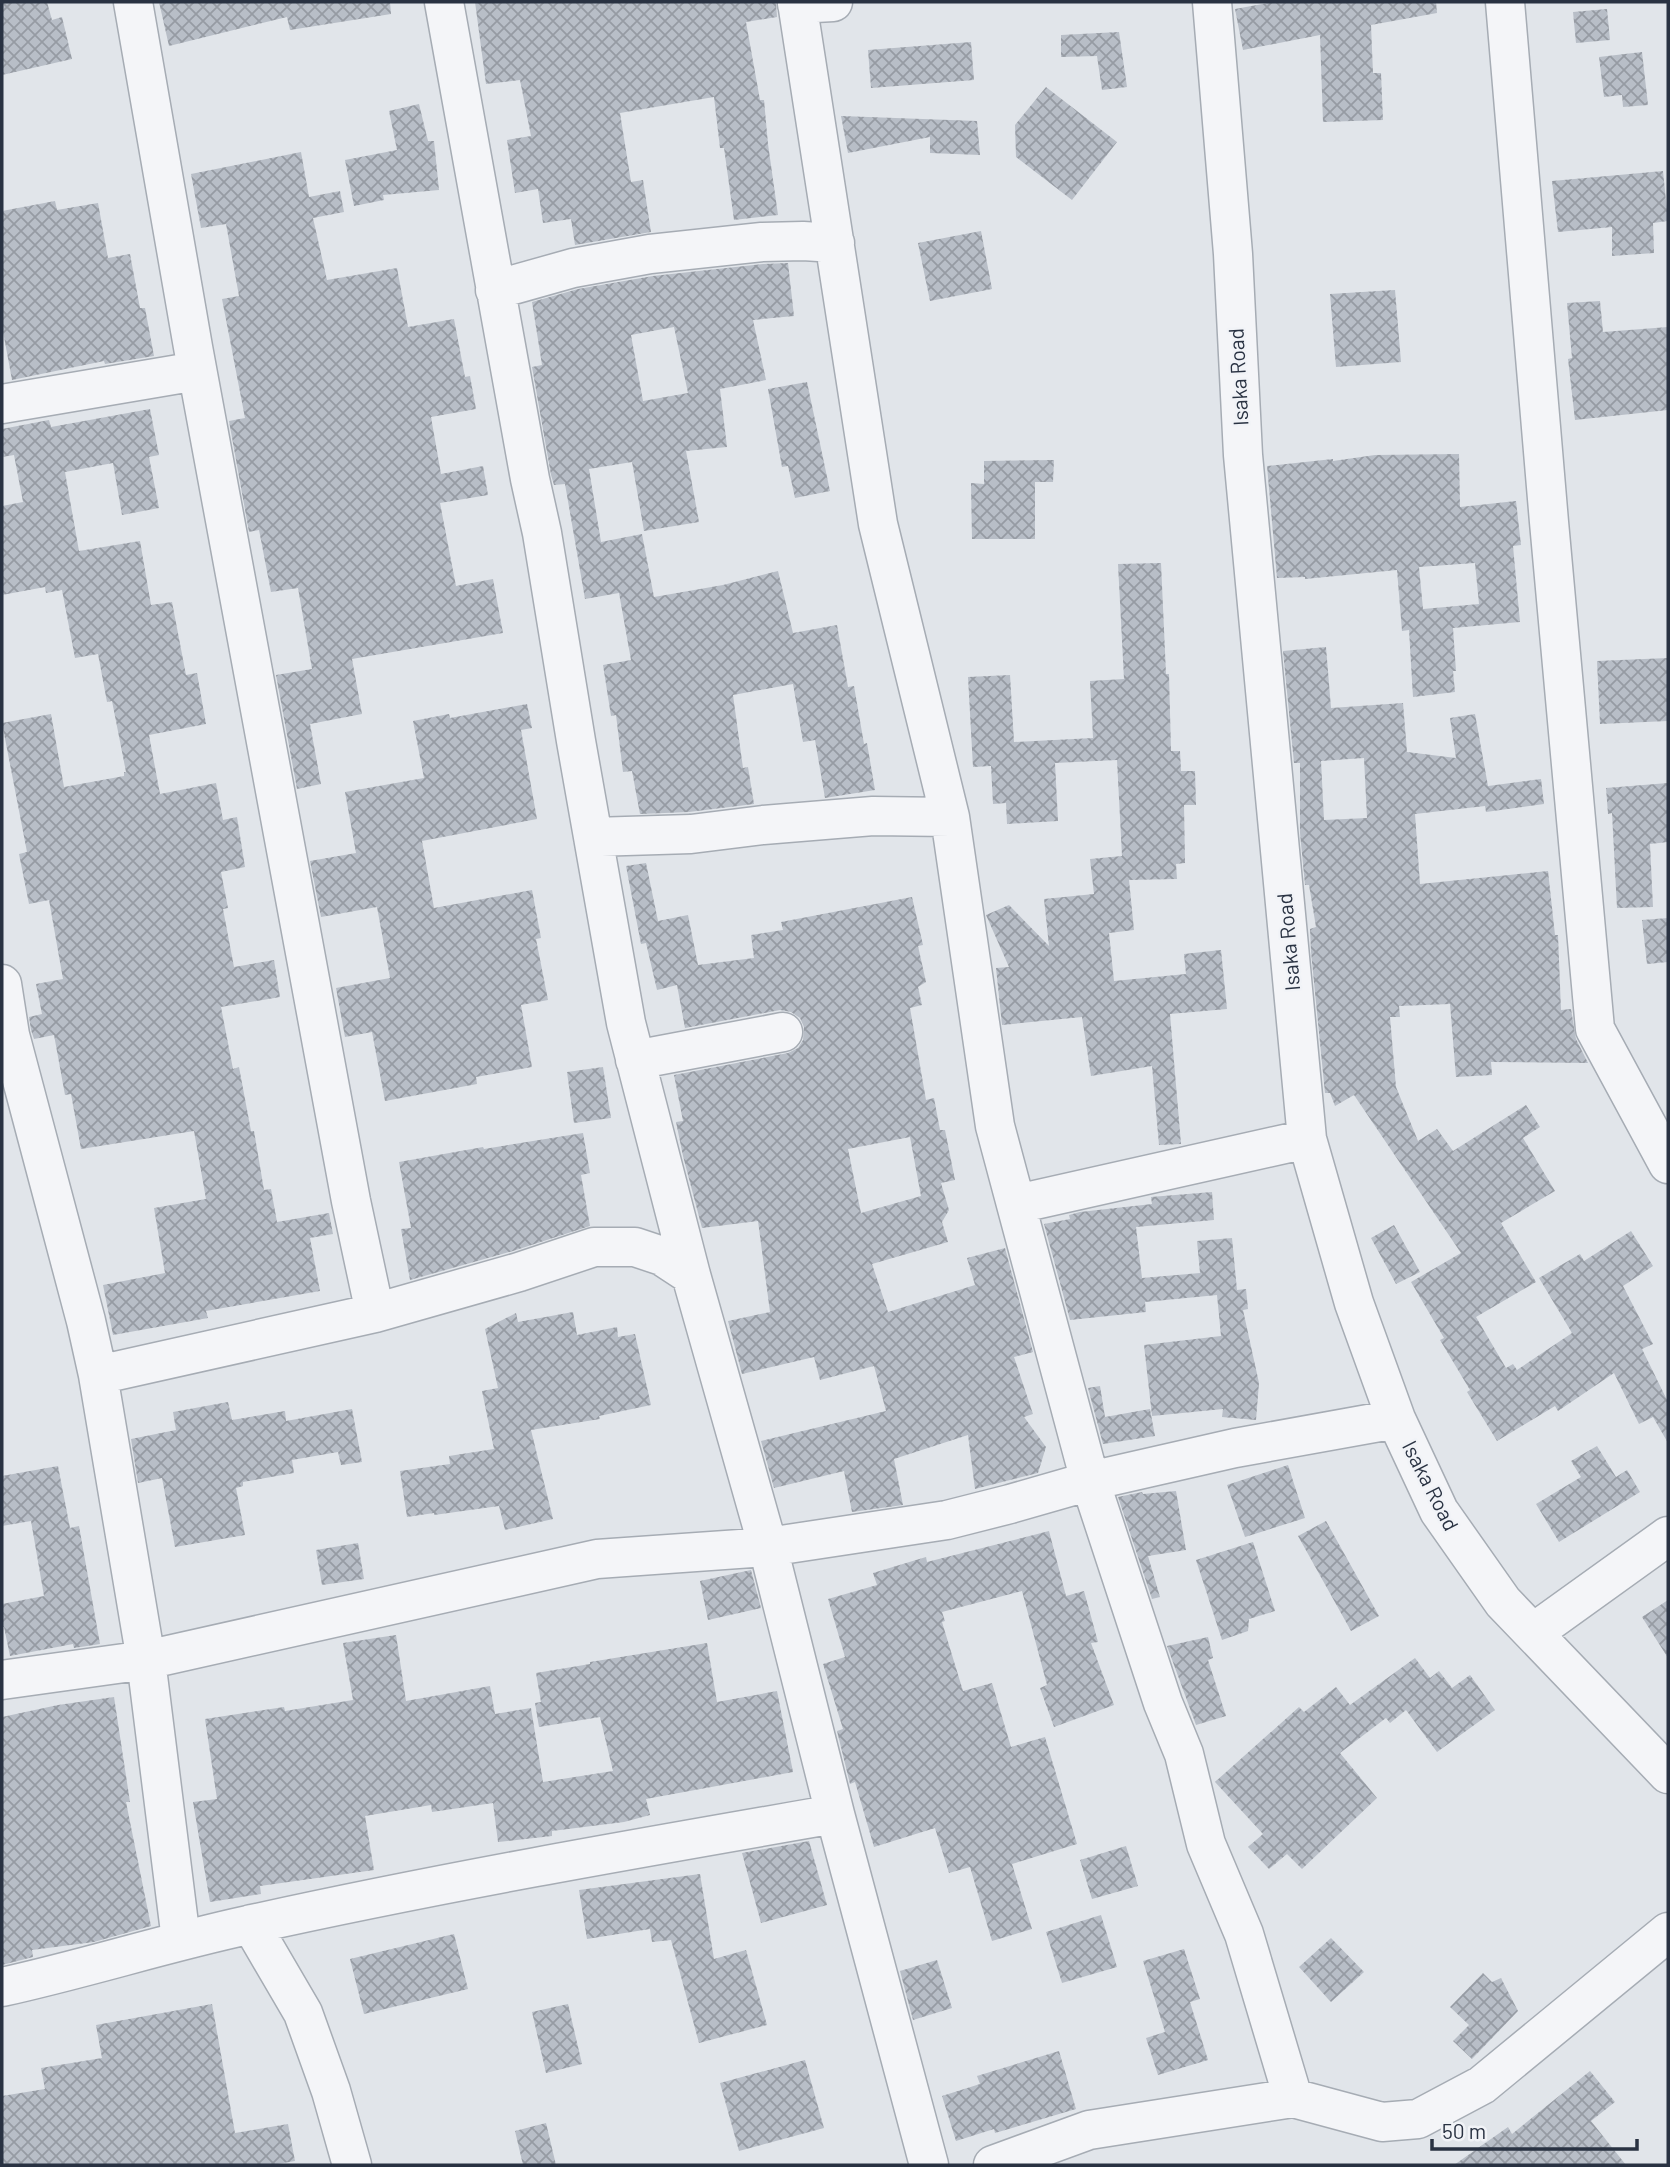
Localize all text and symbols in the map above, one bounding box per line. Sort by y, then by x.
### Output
street label: Isaka Road [1222,328,1253,427]
street label: Isaka Road [1271,892,1304,992]
street label: Isaka Road [1398,1436,1465,1535]
scale bar [1432,2108,1637,2152]
text: 50 m [1442,2118,1486,2143]

